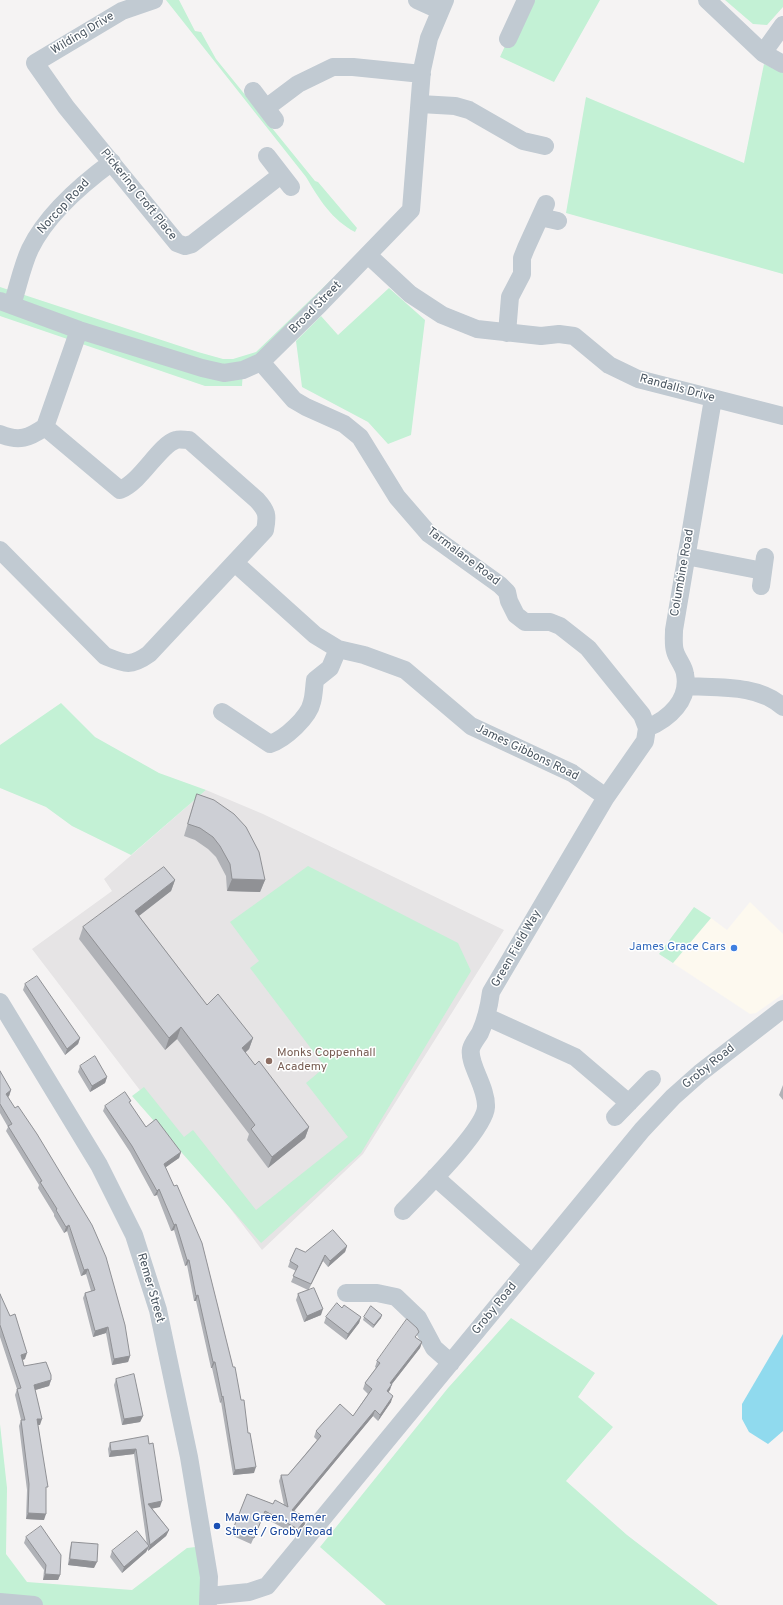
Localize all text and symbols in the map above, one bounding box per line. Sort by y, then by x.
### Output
street label: Wilding Drive [49,10,117,58]
street label: Pickering Croft Place [97,146,179,244]
street label: Norcop Road [35,177,93,237]
street label: Broad Street [287,279,345,337]
street label: Randalls Drive [638,372,716,406]
street label: Tarmalane Road [424,525,502,589]
street label: Columbine Road [668,528,698,618]
street label: James Gibbons Road [473,722,581,784]
street label: Green Field Way [489,908,545,990]
place label: James Grace Cars [629,941,726,955]
marker: James Grace Cars [729,943,739,953]
street label: Groby Road [680,1042,738,1092]
place label: Monks Coppenhall Academy [277,1047,376,1075]
marker: Monks Coppenhall Academy [264,1056,274,1066]
street label: Remer Street [133,1252,167,1324]
street label: Groby Road [470,1280,520,1338]
place label: Maw Green, Remer Street / Groby Road [225,1512,333,1540]
marker: Maw Green, Remer Street / Groby Road [212,1521,222,1531]

